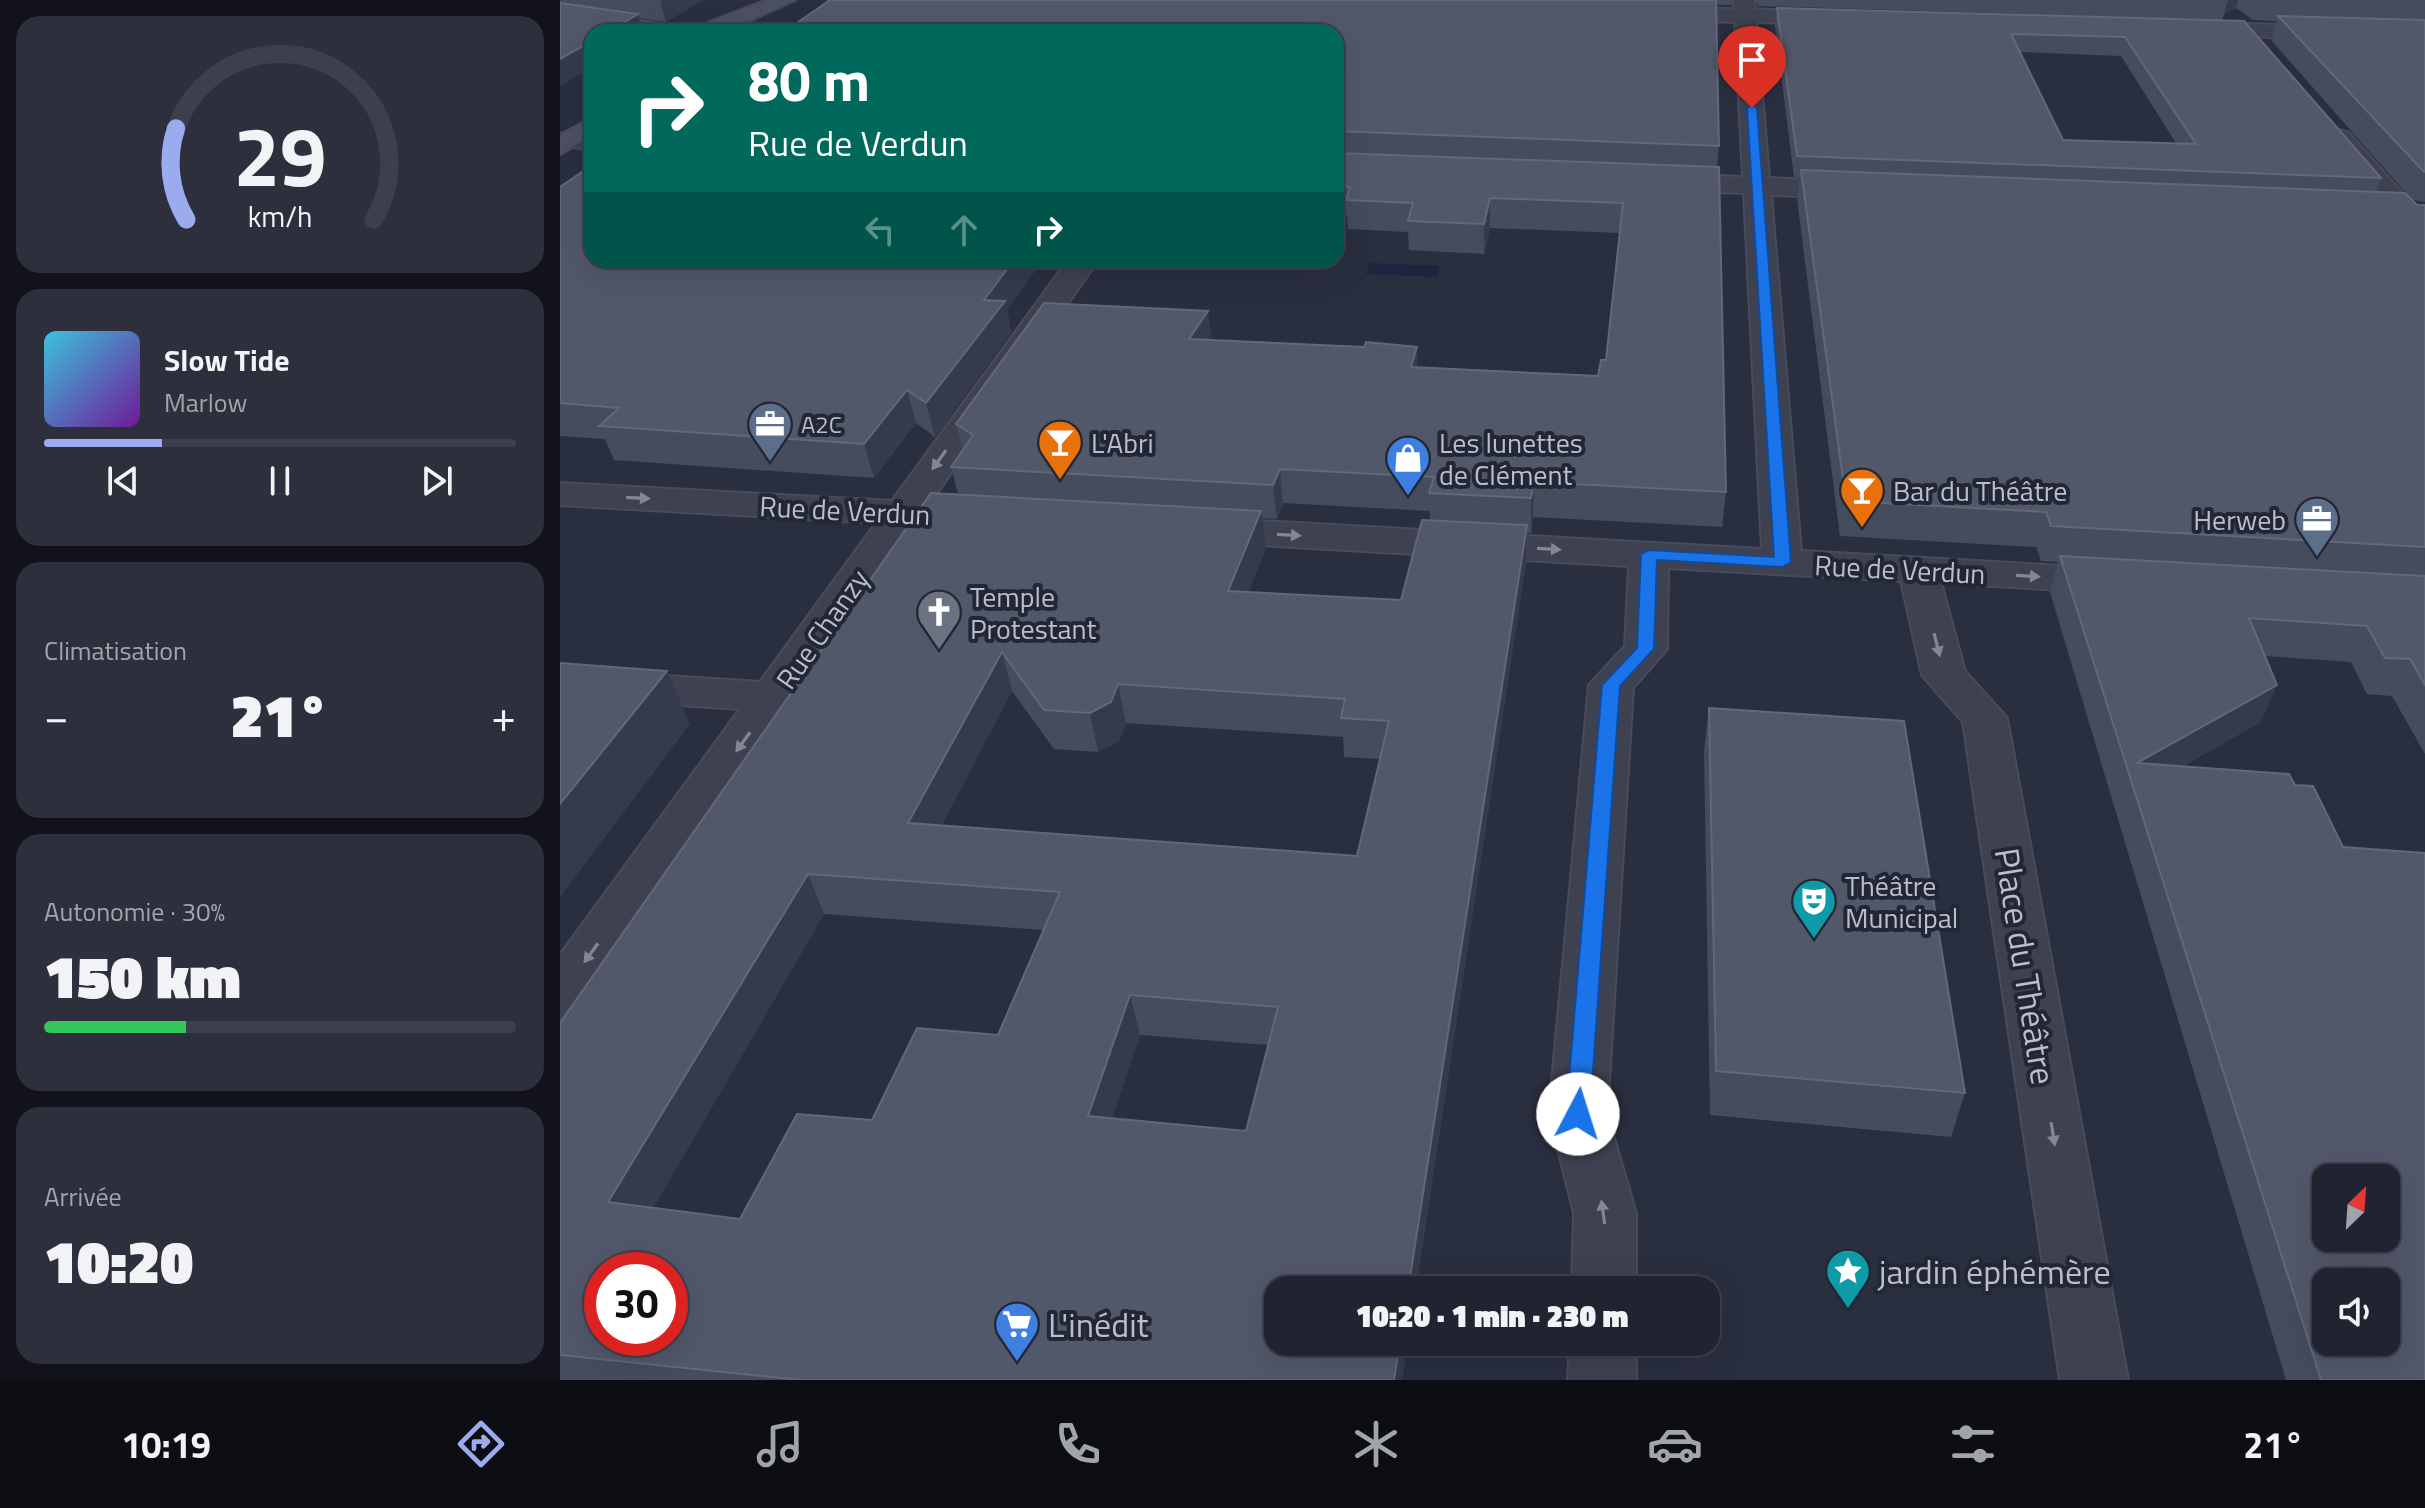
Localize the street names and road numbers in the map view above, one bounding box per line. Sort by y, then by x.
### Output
street label: Rue de Verdun [758,484,932,536]
street label: Rue de Verdun [1813,543,1987,595]
street label: Rue Chanzy [765,560,879,698]
street label: Place du Théâtre [1982,844,2070,1088]

